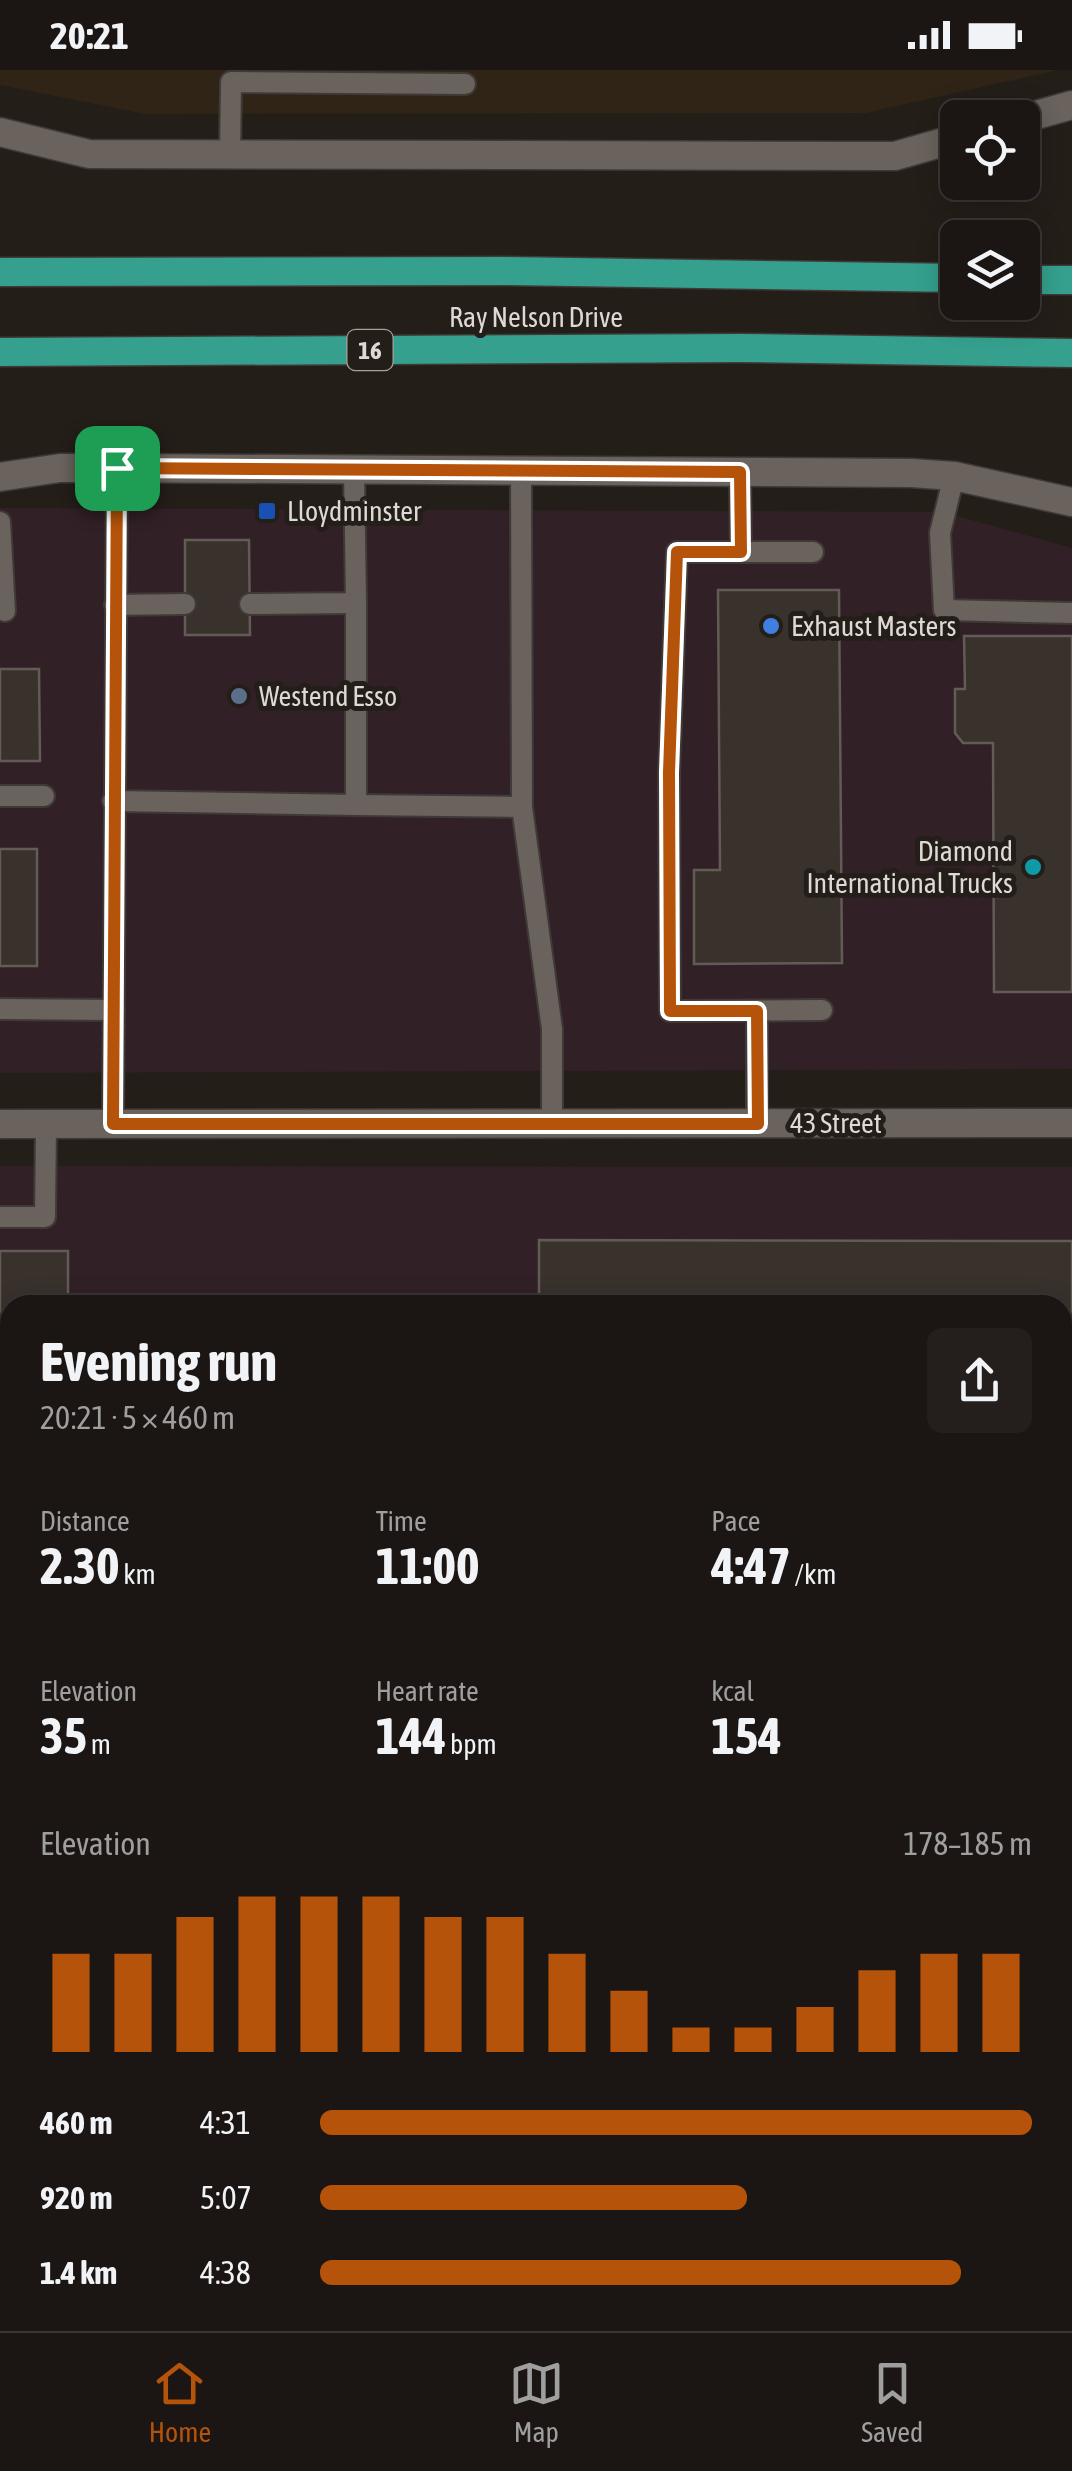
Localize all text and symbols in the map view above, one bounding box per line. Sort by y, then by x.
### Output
text: 20:21 [50,14,129,57]
map controls [940,100,1040,320]
button: locate [940,100,1040,200]
button: layers [940,220,1040,320]
street label: Ray Nelson Drive [449,301,623,333]
road number: 16 [348,330,392,370]
pin [75,426,160,511]
icon: arrive [90,441,145,496]
place label: Lloydminster [287,495,422,527]
marker: Lloydminster [256,500,278,522]
place label: Exhaust Masters [791,610,956,642]
marker: Exhaust Masters [760,615,782,637]
place label: Westend Esso [259,680,397,712]
marker: Westend Esso [228,685,250,707]
place label: Diamond International Trucks [806,835,1013,899]
marker: Diamond International Trucks [1022,856,1044,878]
street label: 43 Street [790,1107,882,1139]
button: share [927,1328,1032,1433]
text: Evening run [40,1330,277,1393]
text: 20:21 · 5 × 460 m [40,1399,235,1436]
text: Distance [40,1505,130,1537]
text: Time [376,1505,427,1537]
text: Pace [711,1505,761,1537]
text: 2.30 [40,1537,119,1595]
text: 11:00 [376,1537,480,1595]
text: 4:47 [711,1537,791,1595]
text: km [119,1558,156,1590]
text: /km [791,1558,837,1590]
text: Elevation [40,1675,137,1707]
text: Heart rate [376,1675,479,1707]
text: kcal [711,1675,754,1707]
text: 35 [40,1707,87,1765]
text: 144 [376,1707,446,1765]
text: 154 [711,1707,782,1765]
text: m [87,1728,111,1760]
text: bpm [446,1728,497,1760]
text: Elevation [40,1825,151,1862]
text: 178–185 m [903,1825,1032,1862]
text: 460 m [40,2104,113,2141]
text: 4:31 [200,2104,251,2141]
text: 920 m [40,2179,113,2216]
text: 5:07 [200,2179,251,2216]
text: 1.4 km [40,2254,117,2291]
text: 4:38 [200,2254,251,2291]
tab: Home [149,2356,211,2448]
tab: Map [509,2356,564,2448]
tab: Saved [861,2356,923,2448]

